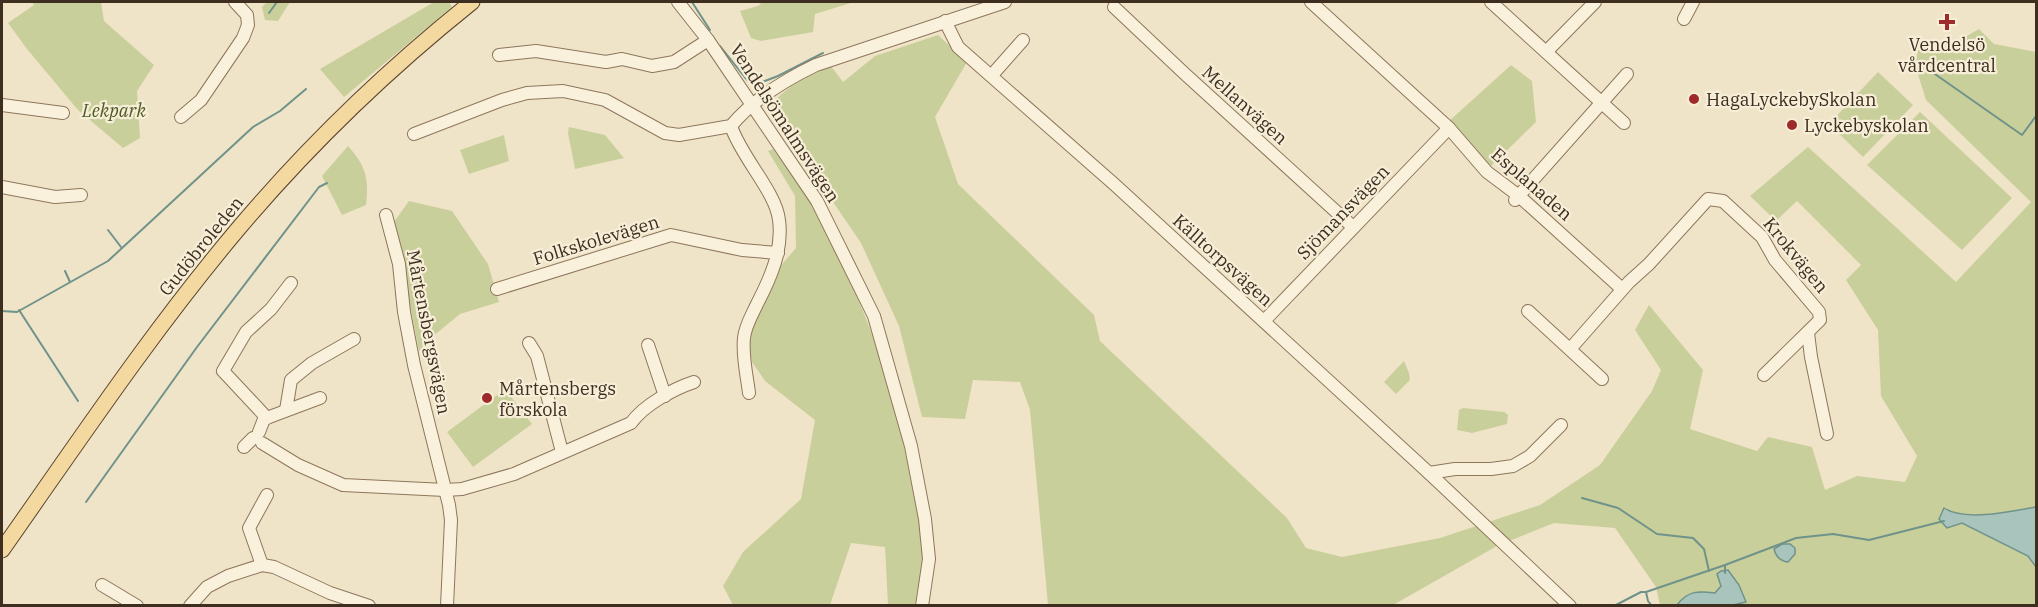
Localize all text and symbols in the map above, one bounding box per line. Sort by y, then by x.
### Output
marker: Vendelsö vårdcentral [1938,13,1956,31]
place label: Vendelsö vårdcentral [1898,33,1996,77]
street label: Vendelsömalmsvägen [725,39,845,207]
street label: Mellanvägen [1197,61,1293,149]
place label: HagaLyckebySkolan [1706,88,1876,111]
marker: HagaLyckebySkolan [1687,92,1701,106]
park label: Lekpark [81,99,146,122]
place label: Lyckebyskolan [1804,114,1929,137]
marker: Lyckebyskolan [1785,118,1799,132]
street label: Esplanaden [1487,143,1577,225]
street label: Sjömansvägen [1292,160,1394,264]
street label: Gudöbroleden [154,192,248,300]
street label: Källtorpsvägen [1168,209,1278,311]
street label: Folkskolevägen [530,210,662,270]
street label: Krokvägen [1758,212,1834,298]
street label: Mårtensbergsvägen [402,248,456,416]
place label: Mårtensbergs förskola [499,377,616,421]
marker: Mårtensbergs förskola [480,391,494,405]

